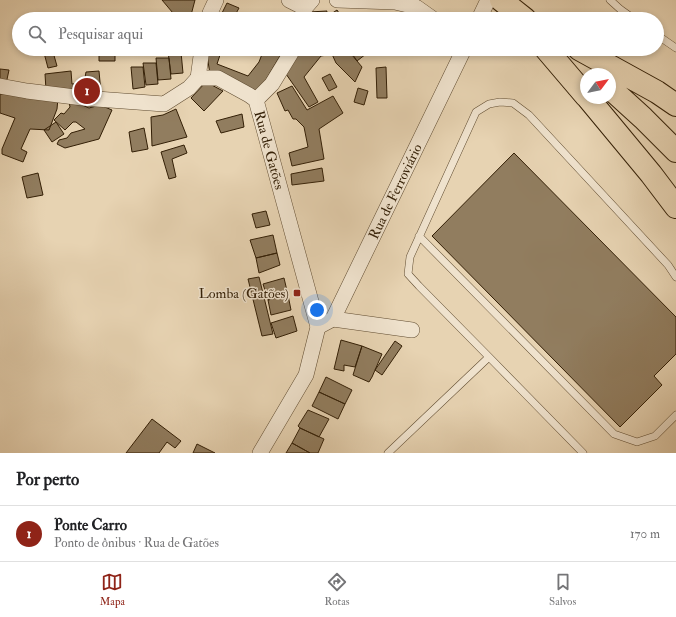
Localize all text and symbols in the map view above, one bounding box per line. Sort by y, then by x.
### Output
search box [12,12,664,56]
icon: search [26,23,48,45]
text: Pesquisar aqui [58,25,143,44]
north arrow [580,68,616,104]
pin: 1 [74,76,100,106]
street label: Rua de Gatões [250,109,288,192]
street label: Rua de Ferroviário [365,141,426,242]
place label: Lomba (Gatões) [199,285,289,302]
marker: Lomba (Gatões) [292,288,302,298]
your location [307,300,327,320]
text: Por perto [16,469,79,490]
text: Ponte Carro [54,516,127,535]
text: 1 [27,526,31,542]
text: 170 m [630,526,660,542]
text: Ponto de ônibus · Rua de Gatões [54,535,219,551]
tab: Mapa [100,571,125,608]
tab: Rotas [325,571,349,608]
tab: Salvos [549,571,576,608]

